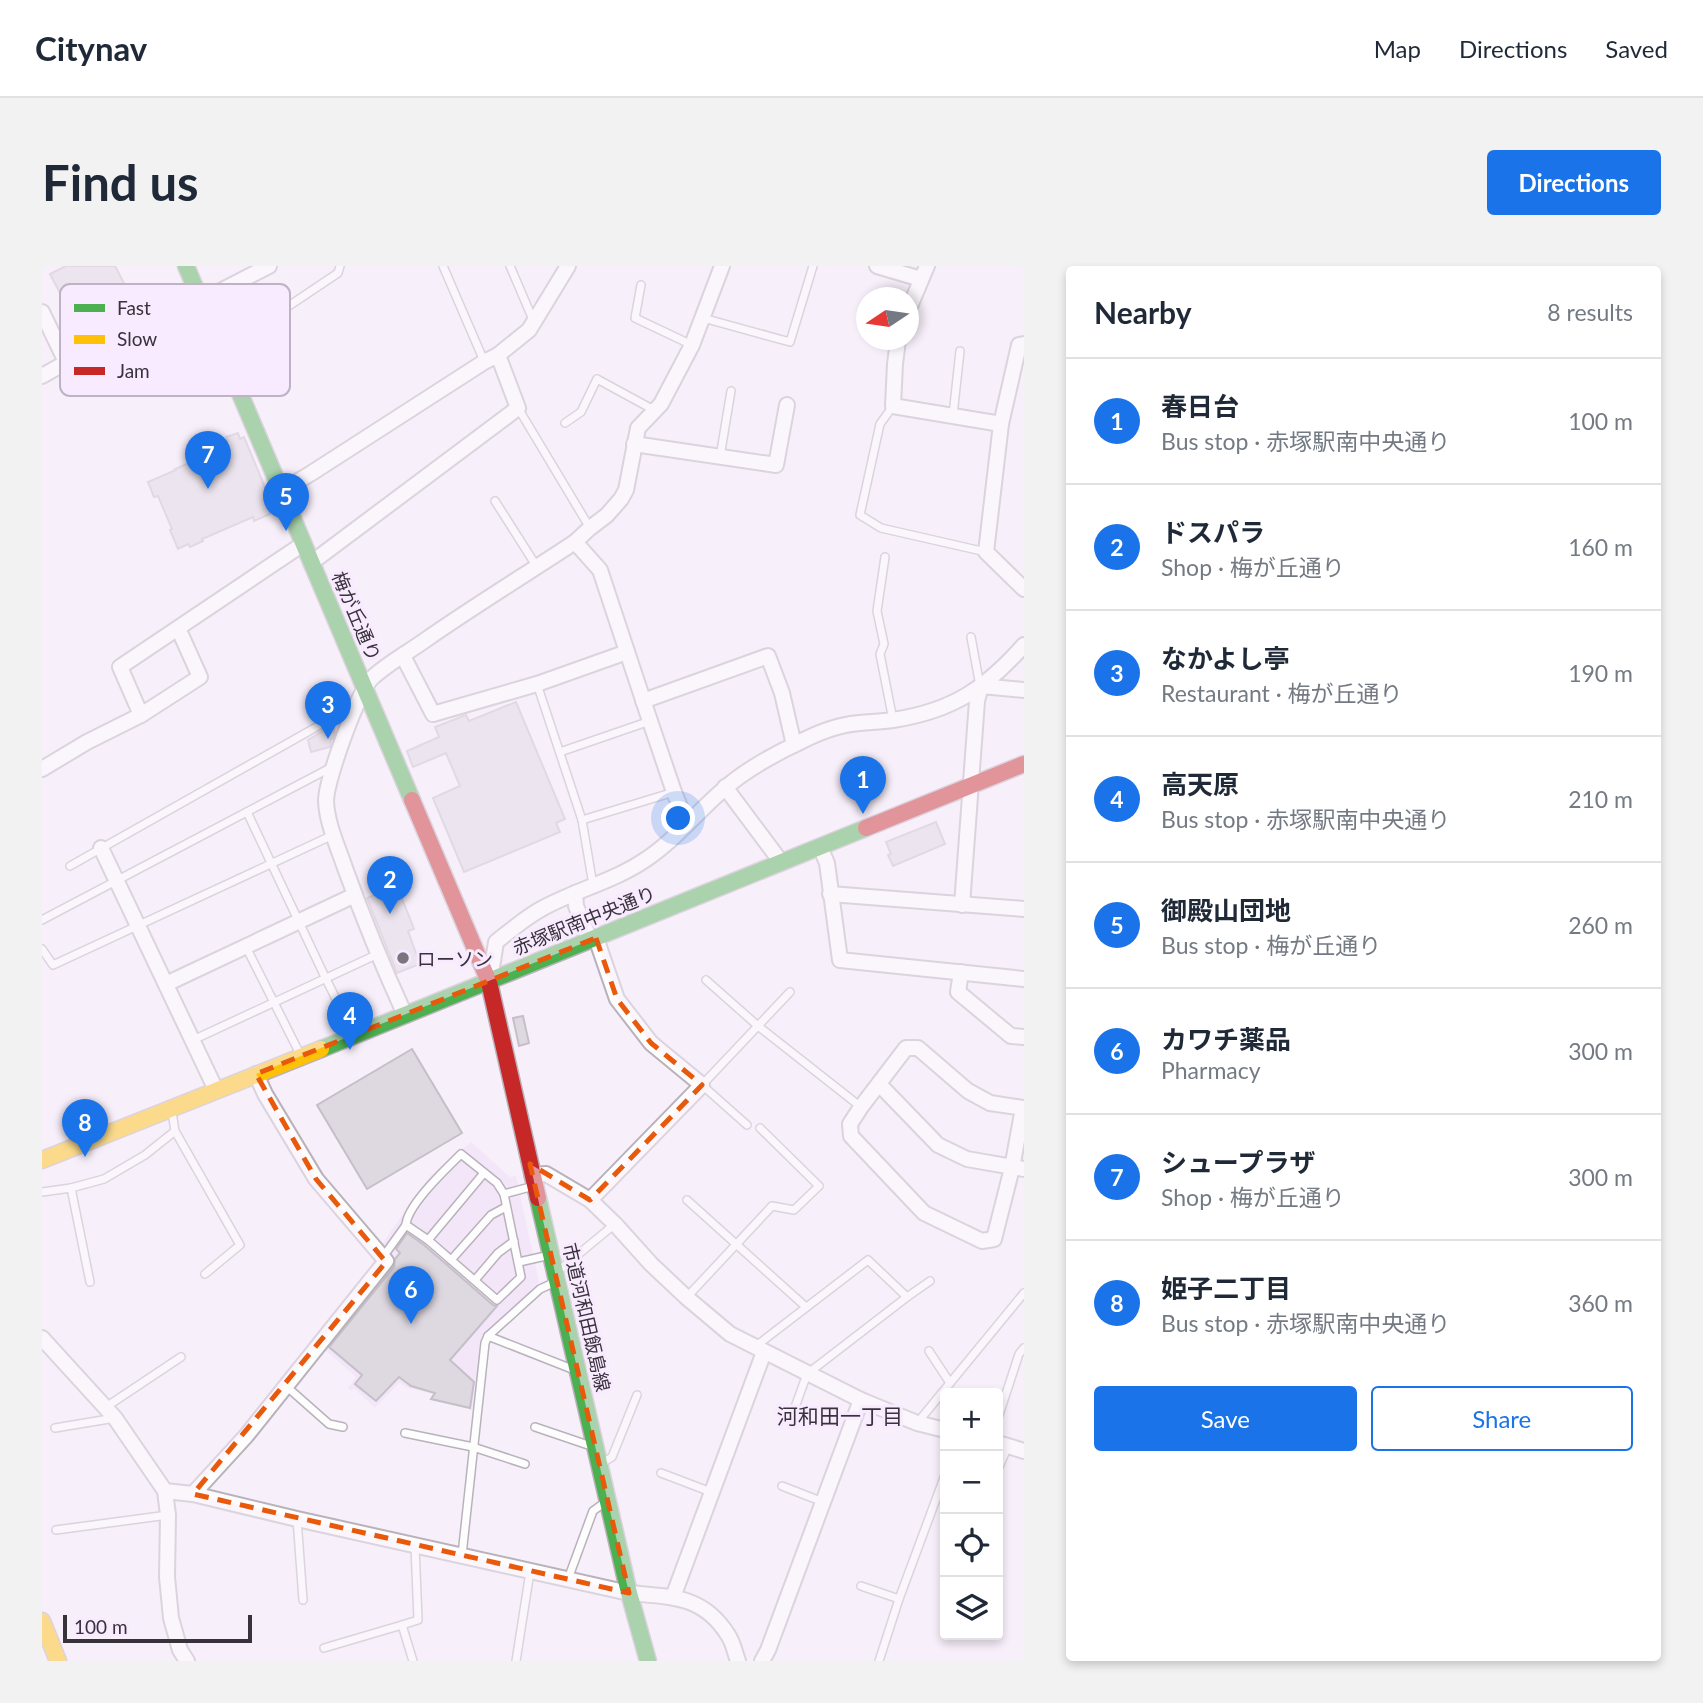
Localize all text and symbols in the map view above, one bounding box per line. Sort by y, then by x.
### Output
text: Citynav [35,28,147,68]
text: Map [1374,34,1421,63]
text: Directions [1459,34,1567,63]
text: Saved [1605,34,1668,63]
button: Directions [1487,150,1661,215]
text: Find us [42,153,199,211]
legend [60,284,290,396]
north arrow [856,287,919,350]
text: Nearby [1094,294,1192,330]
text: Fast [117,296,151,319]
text: 8 results [1547,298,1633,326]
text: Slow [117,327,157,350]
text: Jam [117,359,150,382]
text: 春日台 [1161,390,1239,422]
text: 1 [1110,407,1124,435]
text: 100 m [1568,407,1633,435]
text: Bus stop · 赤塚駅南中央通り [1161,427,1450,455]
pin: 7 [185,431,231,489]
pin: 5 [263,473,309,531]
text: ドスパラ [1161,516,1265,548]
text: 2 [1110,533,1124,561]
text: 160 m [1568,533,1633,561]
text: Shop · 梅が丘通り [1161,553,1345,581]
street label: 梅が丘通り [328,568,386,664]
text: なかよし亭 [1161,642,1290,674]
text: 3 [1110,659,1124,687]
text: 190 m [1568,659,1633,687]
text: Restaurant · 梅が丘通り [1161,679,1403,707]
pin: 3 [305,681,351,739]
pin: 1 [840,756,886,814]
text: 高天原 [1161,768,1239,800]
text: 4 [1110,785,1124,813]
text: 210 m [1568,785,1633,813]
your location [661,801,695,835]
text: Bus stop · 赤塚駅南中央通り [1161,805,1450,833]
pin: 2 [367,856,413,914]
street label: 赤塚駅南中央通り [509,881,659,959]
text: 御殿山団地 [1161,894,1291,926]
text: 5 [1110,911,1124,939]
text: 260 m [1568,911,1633,939]
text: Bus stop · 梅が丘通り [1161,931,1381,959]
place label: ローソン [417,947,493,970]
marker: ローソン [395,950,411,966]
pin: 4 [327,992,373,1050]
text: カワチ薬品 [1161,1023,1291,1055]
text: 6 [1110,1037,1124,1065]
text: 300 m [1568,1037,1633,1065]
text: Pharmacy [1161,1056,1261,1084]
pin: 8 [62,1099,108,1157]
text: シュープラザ [1161,1146,1315,1178]
text: 7 [1110,1163,1124,1191]
text: 300 m [1568,1163,1633,1191]
text: Shop · 梅が丘通り [1161,1183,1345,1211]
street label: 市道河和田飯島線 [559,1240,615,1394]
pin: 6 [388,1266,434,1324]
text: 姫子二丁目 [1161,1272,1291,1304]
text: 8 [1110,1289,1124,1317]
text: 360 m [1568,1289,1633,1317]
text: Bus stop · 赤塚駅南中央通り [1161,1309,1450,1337]
button: Save [1094,1386,1357,1451]
button: Share [1371,1386,1633,1451]
map controls [940,1388,1003,1640]
button: + [940,1388,1003,1451]
district label: 河和田一丁目 [777,1403,903,1428]
button: − [940,1451,1003,1514]
button: locate [940,1514,1003,1577]
button: layers [940,1577,1003,1640]
scale bar [63,1612,252,1644]
text: 100 m [74,1615,128,1638]

